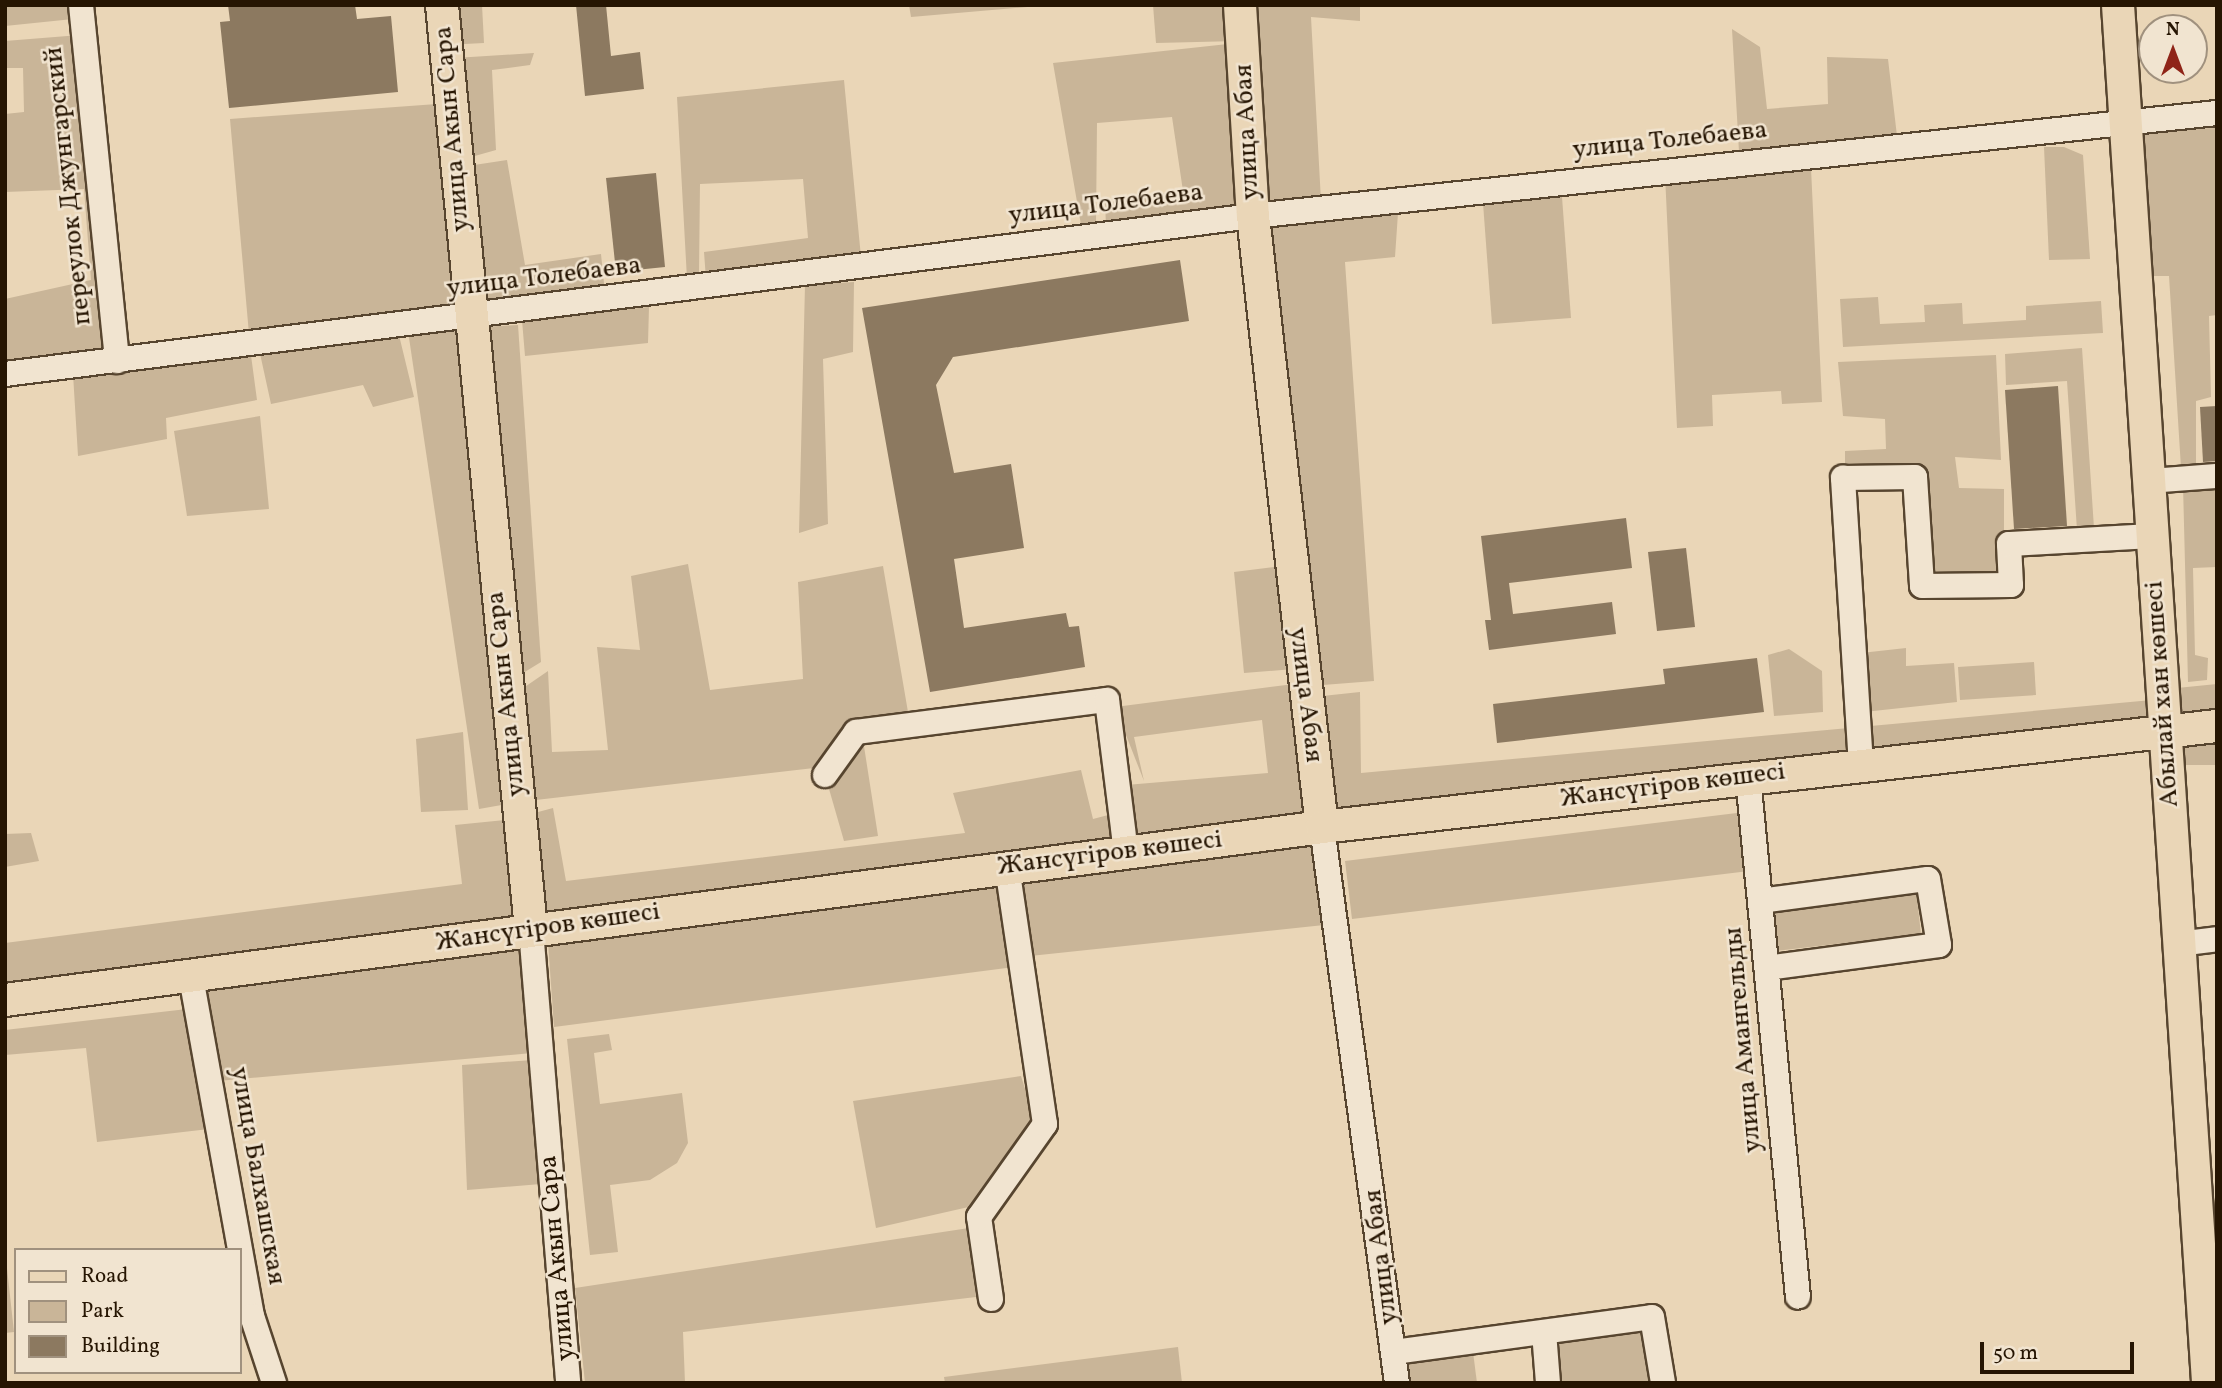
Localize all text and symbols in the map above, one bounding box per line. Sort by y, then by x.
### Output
north arrow [2138,14,2208,84]
text: N [2166,17,2180,43]
street label: улица Акын Сара [428,25,478,233]
street label: переулок Джунгарский [39,45,99,327]
street label: улица Абая [1229,63,1267,201]
street label: улица Толебаева [1571,115,1769,167]
street label: улица Толебаева [1007,178,1205,232]
street label: улица Толебаева [445,251,643,305]
street label: Абылай хан көшесі [2140,580,2186,808]
street label: улица Акын Сара [481,590,533,798]
street label: улица Абая [1281,626,1329,764]
street label: Жансүгіров көшесі [1559,757,1787,815]
street label: Жансүгіров көшесі [996,825,1224,883]
street label: Жансүгіров көшесі [434,897,662,959]
street label: улица Амангельды [1719,926,1769,1154]
street label: улица Балхашская [222,1065,292,1287]
street label: улица Акын Сара [533,1154,583,1362]
street label: улица Абая [1358,1188,1406,1326]
legend [14,1248,242,1374]
text: Road [81,1262,128,1291]
text: Park [81,1297,124,1326]
scale bar [1984,1328,2138,1372]
text: Building [81,1332,160,1361]
text: 50 m [1993,1339,2038,1368]

